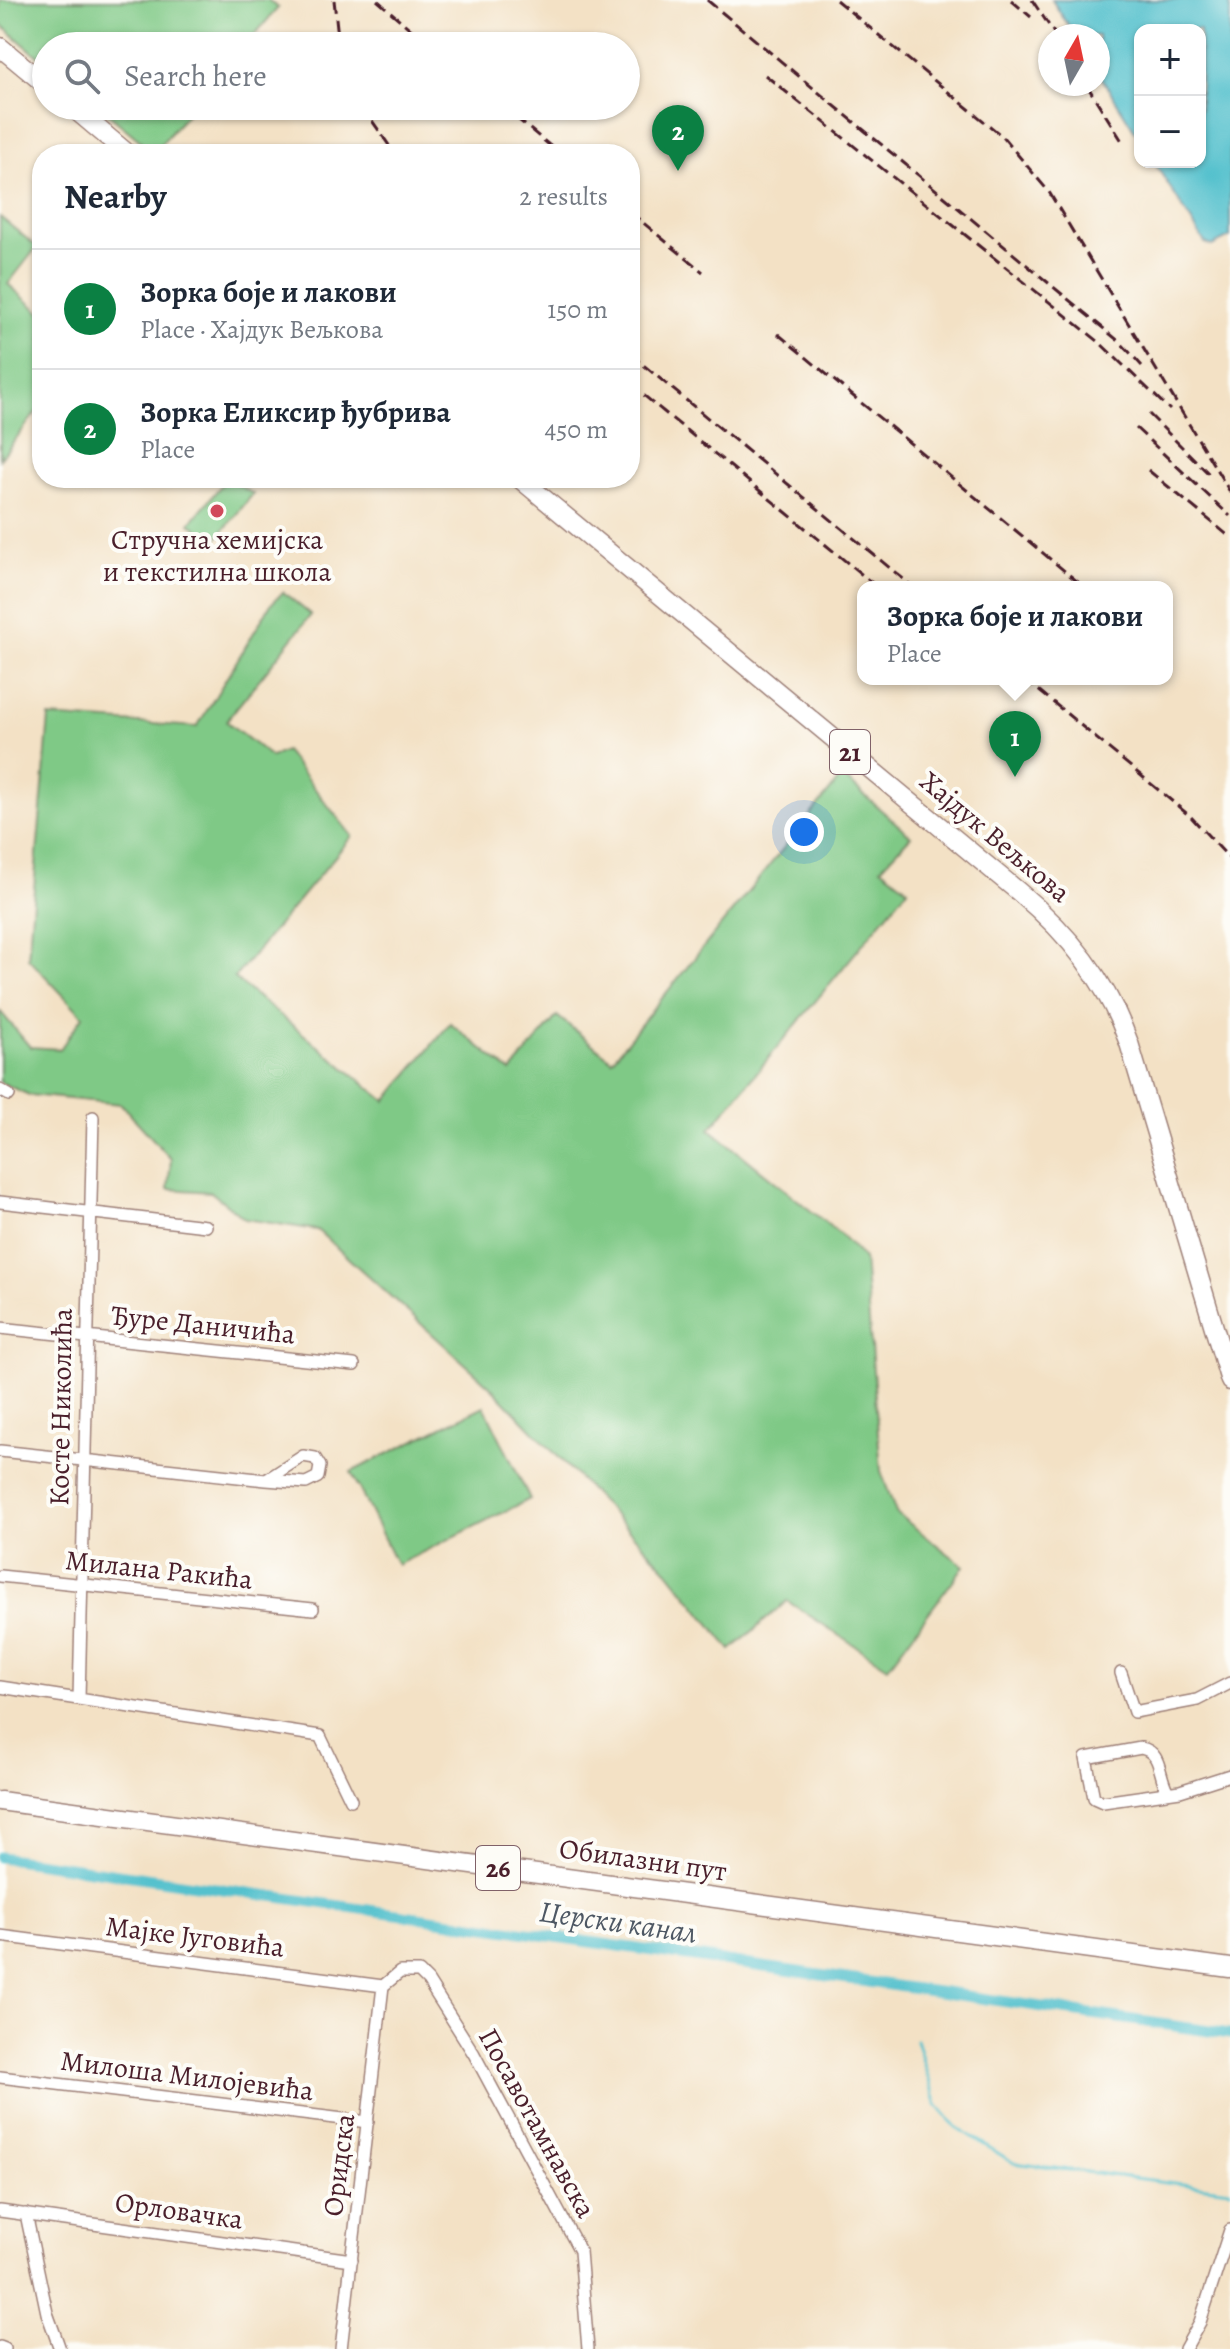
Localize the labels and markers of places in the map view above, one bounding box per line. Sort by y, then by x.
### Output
pin: 2 [652,105,704,171]
marker: Стручна хемијска и текстилна школа [208,502,226,520]
place label: Стручна хемијска и текстилна школа [103,521,331,591]
pin: 1 [989,711,1041,777]

